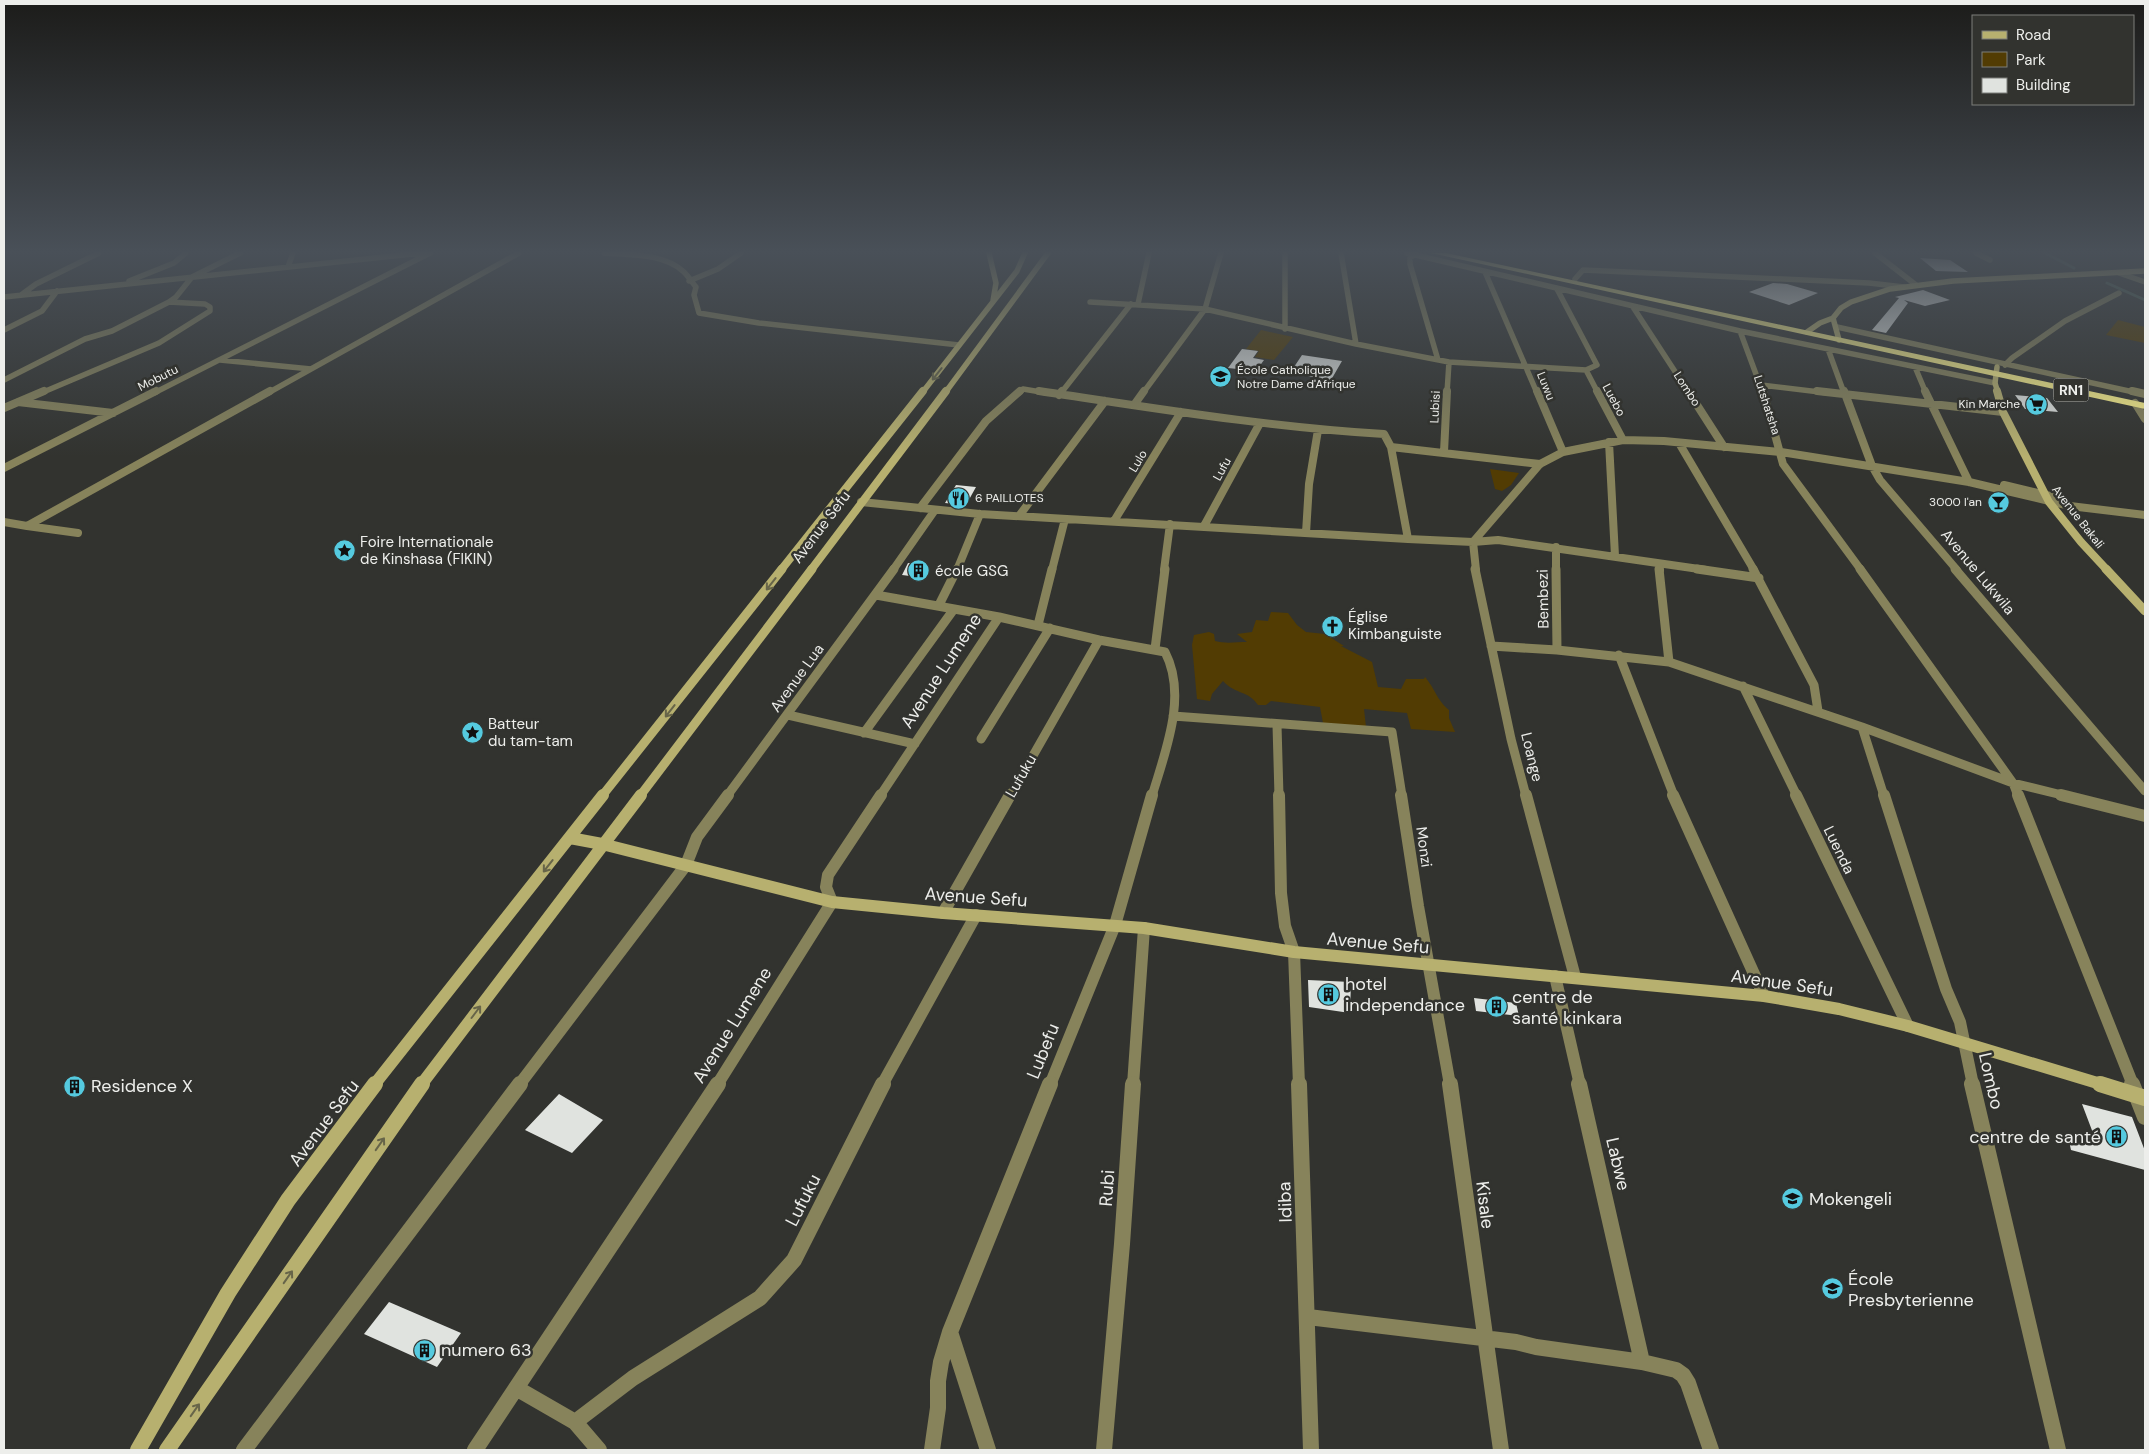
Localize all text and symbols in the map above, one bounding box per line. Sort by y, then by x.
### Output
legend [1972,15,2134,105]
text: Road [2016,25,2051,45]
text: Park [2016,50,2046,70]
text: Building [2016,75,2071,95]
street label: Mobutu [135,361,181,395]
place label: École Catholique Notre Dame d'Afrique [1237,362,1356,392]
school or university icon: École Catholique Notre Dame d'Afrique [1209,365,1233,389]
one-way arrow [932,367,942,381]
street label: Lombo [1670,368,1704,410]
street label: Luwu [1533,369,1559,403]
street label: Lutshatsha [1750,373,1784,437]
road number: RN1 [2054,378,2088,402]
street label: Luebo [1599,381,1629,419]
street label: Lubisi [1426,390,1444,424]
supermarket icon: Kin Marche [2024,392,2048,416]
place label: Kin Marche [1959,396,2020,412]
street label: Lulo [1125,447,1151,475]
street label: Lufu [1209,454,1235,483]
street label: Avenue Bakali [2048,482,2108,552]
restaurant icon: 6 PAILLOTES [947,486,971,510]
street label: Avenue Sefu [787,487,855,567]
place label: 6 PAILLOTES [975,490,1044,506]
bar icon: 3000 l'an [1986,490,2010,514]
place label: 3000 l'an [1929,494,1982,510]
street label: Avenue Lukwila [1936,525,2020,619]
place label: Foire Internationale de Kinshasa (FIKIN) [360,532,493,569]
place icon: Foire Internationale de Kinshasa (FIKIN) [332,539,356,563]
building icon: école GSG [907,559,931,583]
place label: école GSG [935,561,1008,581]
street label: Bembezi [1532,569,1554,629]
one-way arrow [766,577,777,590]
place label: Église Kimbanguiste [1348,607,1442,644]
street label: Avenue Lumene [895,609,987,733]
church icon: Église Kimbanguiste [1320,614,1344,638]
street label: Avenue Lua [766,640,828,716]
one-way arrow [665,704,676,717]
place label: Batteur du tam-tam [488,714,573,751]
place icon: Batteur du tam-tam [460,721,484,745]
street label: Loange [1516,730,1548,784]
street label: Lufuku [1001,751,1041,801]
street label: Luenda [1819,823,1859,877]
street label: Monzi [1411,826,1437,868]
one-way arrow [542,859,553,872]
street label: Avenue Sefu [924,881,1028,913]
street label: Avenue Sefu [1326,927,1430,959]
street label: Avenue Lumene [687,962,777,1088]
street label: Avenue Sefu [1729,964,1835,1002]
place label: hotel independance [1345,972,1465,1017]
building icon: hotel independance [1317,982,1341,1006]
place label: centre de santé kinkara [1512,985,1622,1030]
building icon: centre de santé kinkara [1484,995,1508,1019]
one-way arrow [471,1005,481,1019]
street label: Lubefu [1021,1020,1065,1082]
street label: Lombo [1973,1050,2009,1112]
building icon: Residence X [63,1074,87,1098]
place label: Residence X [91,1074,193,1098]
street label: Avenue Sefu [283,1075,365,1171]
place label: centre de santé [1969,1125,2101,1149]
building icon: centre de santé [2105,1125,2129,1149]
street label: Labwe [1600,1135,1636,1193]
one-way arrow [375,1137,385,1151]
street label: Rubi [1094,1169,1120,1207]
street label: Lufuku [780,1170,826,1230]
street label: Kisale [1470,1180,1500,1230]
street label: Idiba [1272,1181,1298,1223]
school or university icon: Mokengeli [1781,1187,1805,1211]
place label: Mokengeli [1809,1187,1892,1211]
place label: École Presbyterienne [1848,1267,1974,1312]
one-way arrow [283,1270,293,1284]
school or university icon: École Presbyterienne [1820,1277,1844,1301]
building icon: numero 63 [413,1338,437,1362]
place label: numero 63 [441,1338,532,1362]
one-way arrow [190,1404,200,1418]

